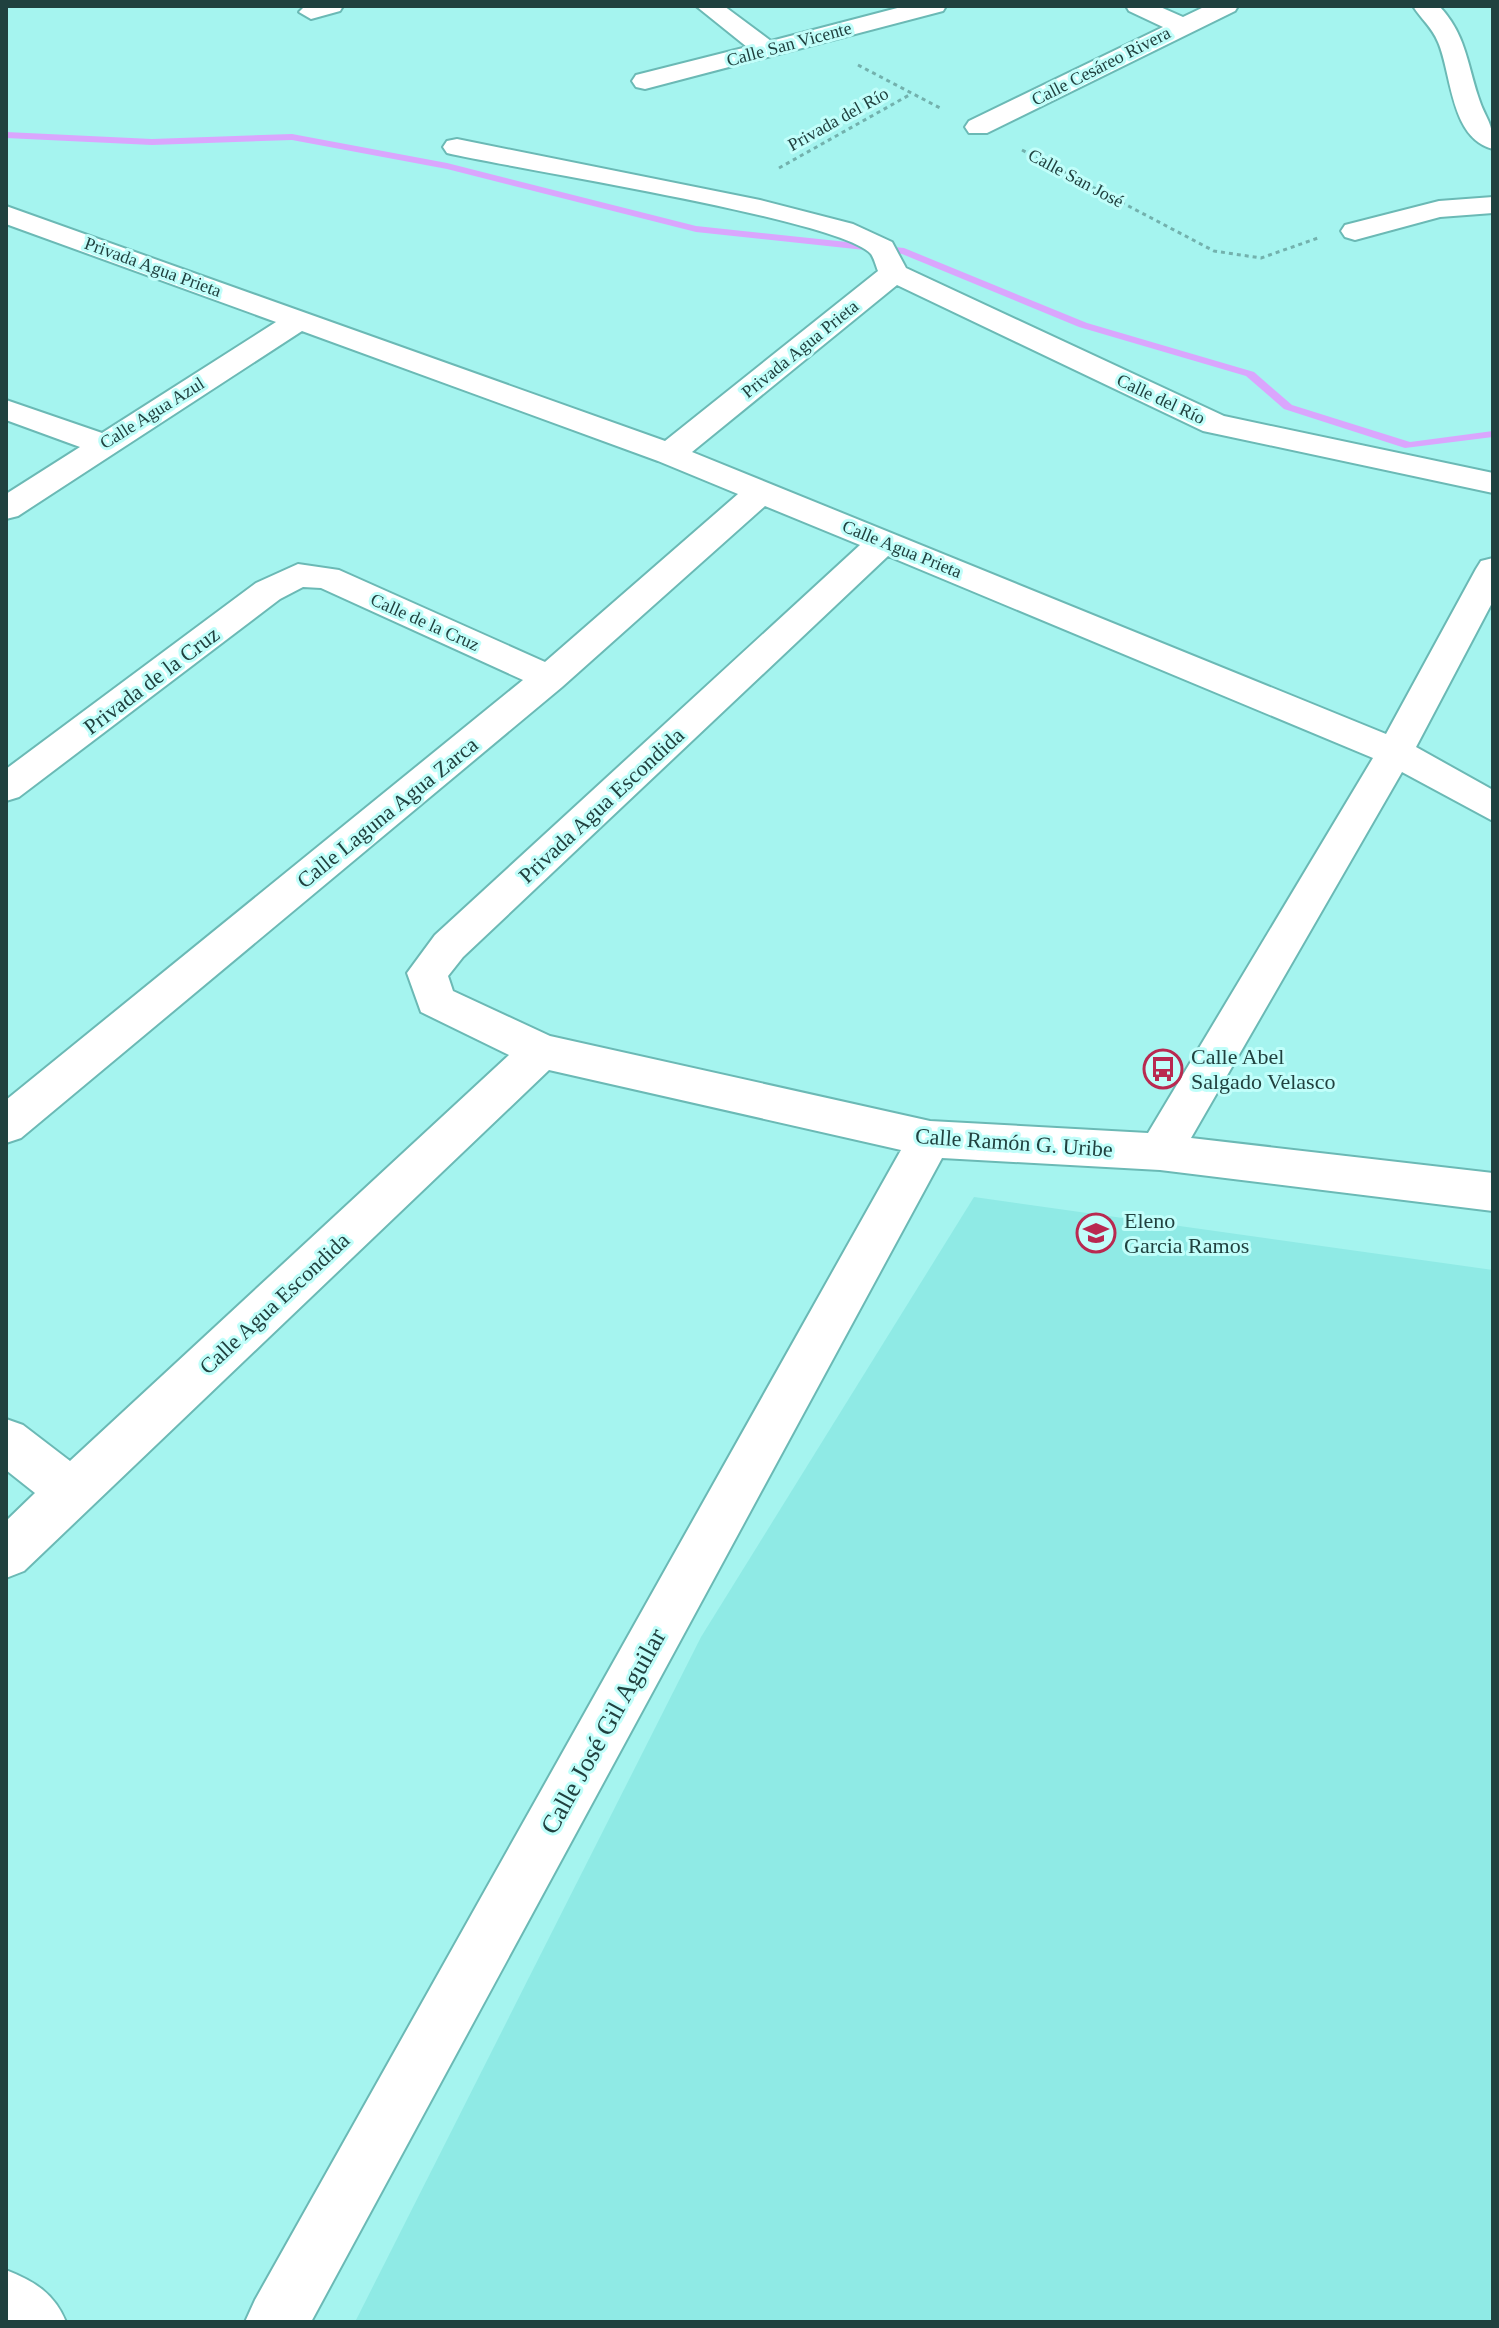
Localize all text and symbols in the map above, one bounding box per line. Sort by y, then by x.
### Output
street label: Calle San Vicente [724,18,854,70]
street label: Calle Cesáreo Rivera [1028,22,1174,110]
street label: Privada del Río [784,83,892,155]
street label: Calle San José [1025,145,1127,211]
street label: Privada Agua Prieta [82,233,224,301]
street label: Privada Agua Prieta [738,296,862,402]
street label: Calle del Río [1114,370,1208,428]
street label: Calle Agua Azul [96,373,208,453]
street label: Calle Agua Prieta [839,516,965,582]
street label: Calle de la Cruz [368,589,482,655]
street label: Privada de la Cruz [79,621,224,739]
street label: Privada Agua Escondida [514,722,689,888]
street label: Calle Laguna Agua Zarca [292,732,483,893]
place label: Calle Abel Salgado Velasco [1191,1044,1335,1094]
bus stop icon: Calle Abel Salgado Velasco [1142,1048,1184,1090]
street label: Calle Ramón G. Uribe [914,1123,1114,1162]
place label: Eleno Garcia Ramos [1124,1208,1249,1258]
school or university icon: Eleno Garcia Ramos [1075,1212,1117,1254]
street label: Calle Agua Escondida [194,1227,355,1379]
street label: Calle José Gil Aguilar [535,1623,672,1839]

